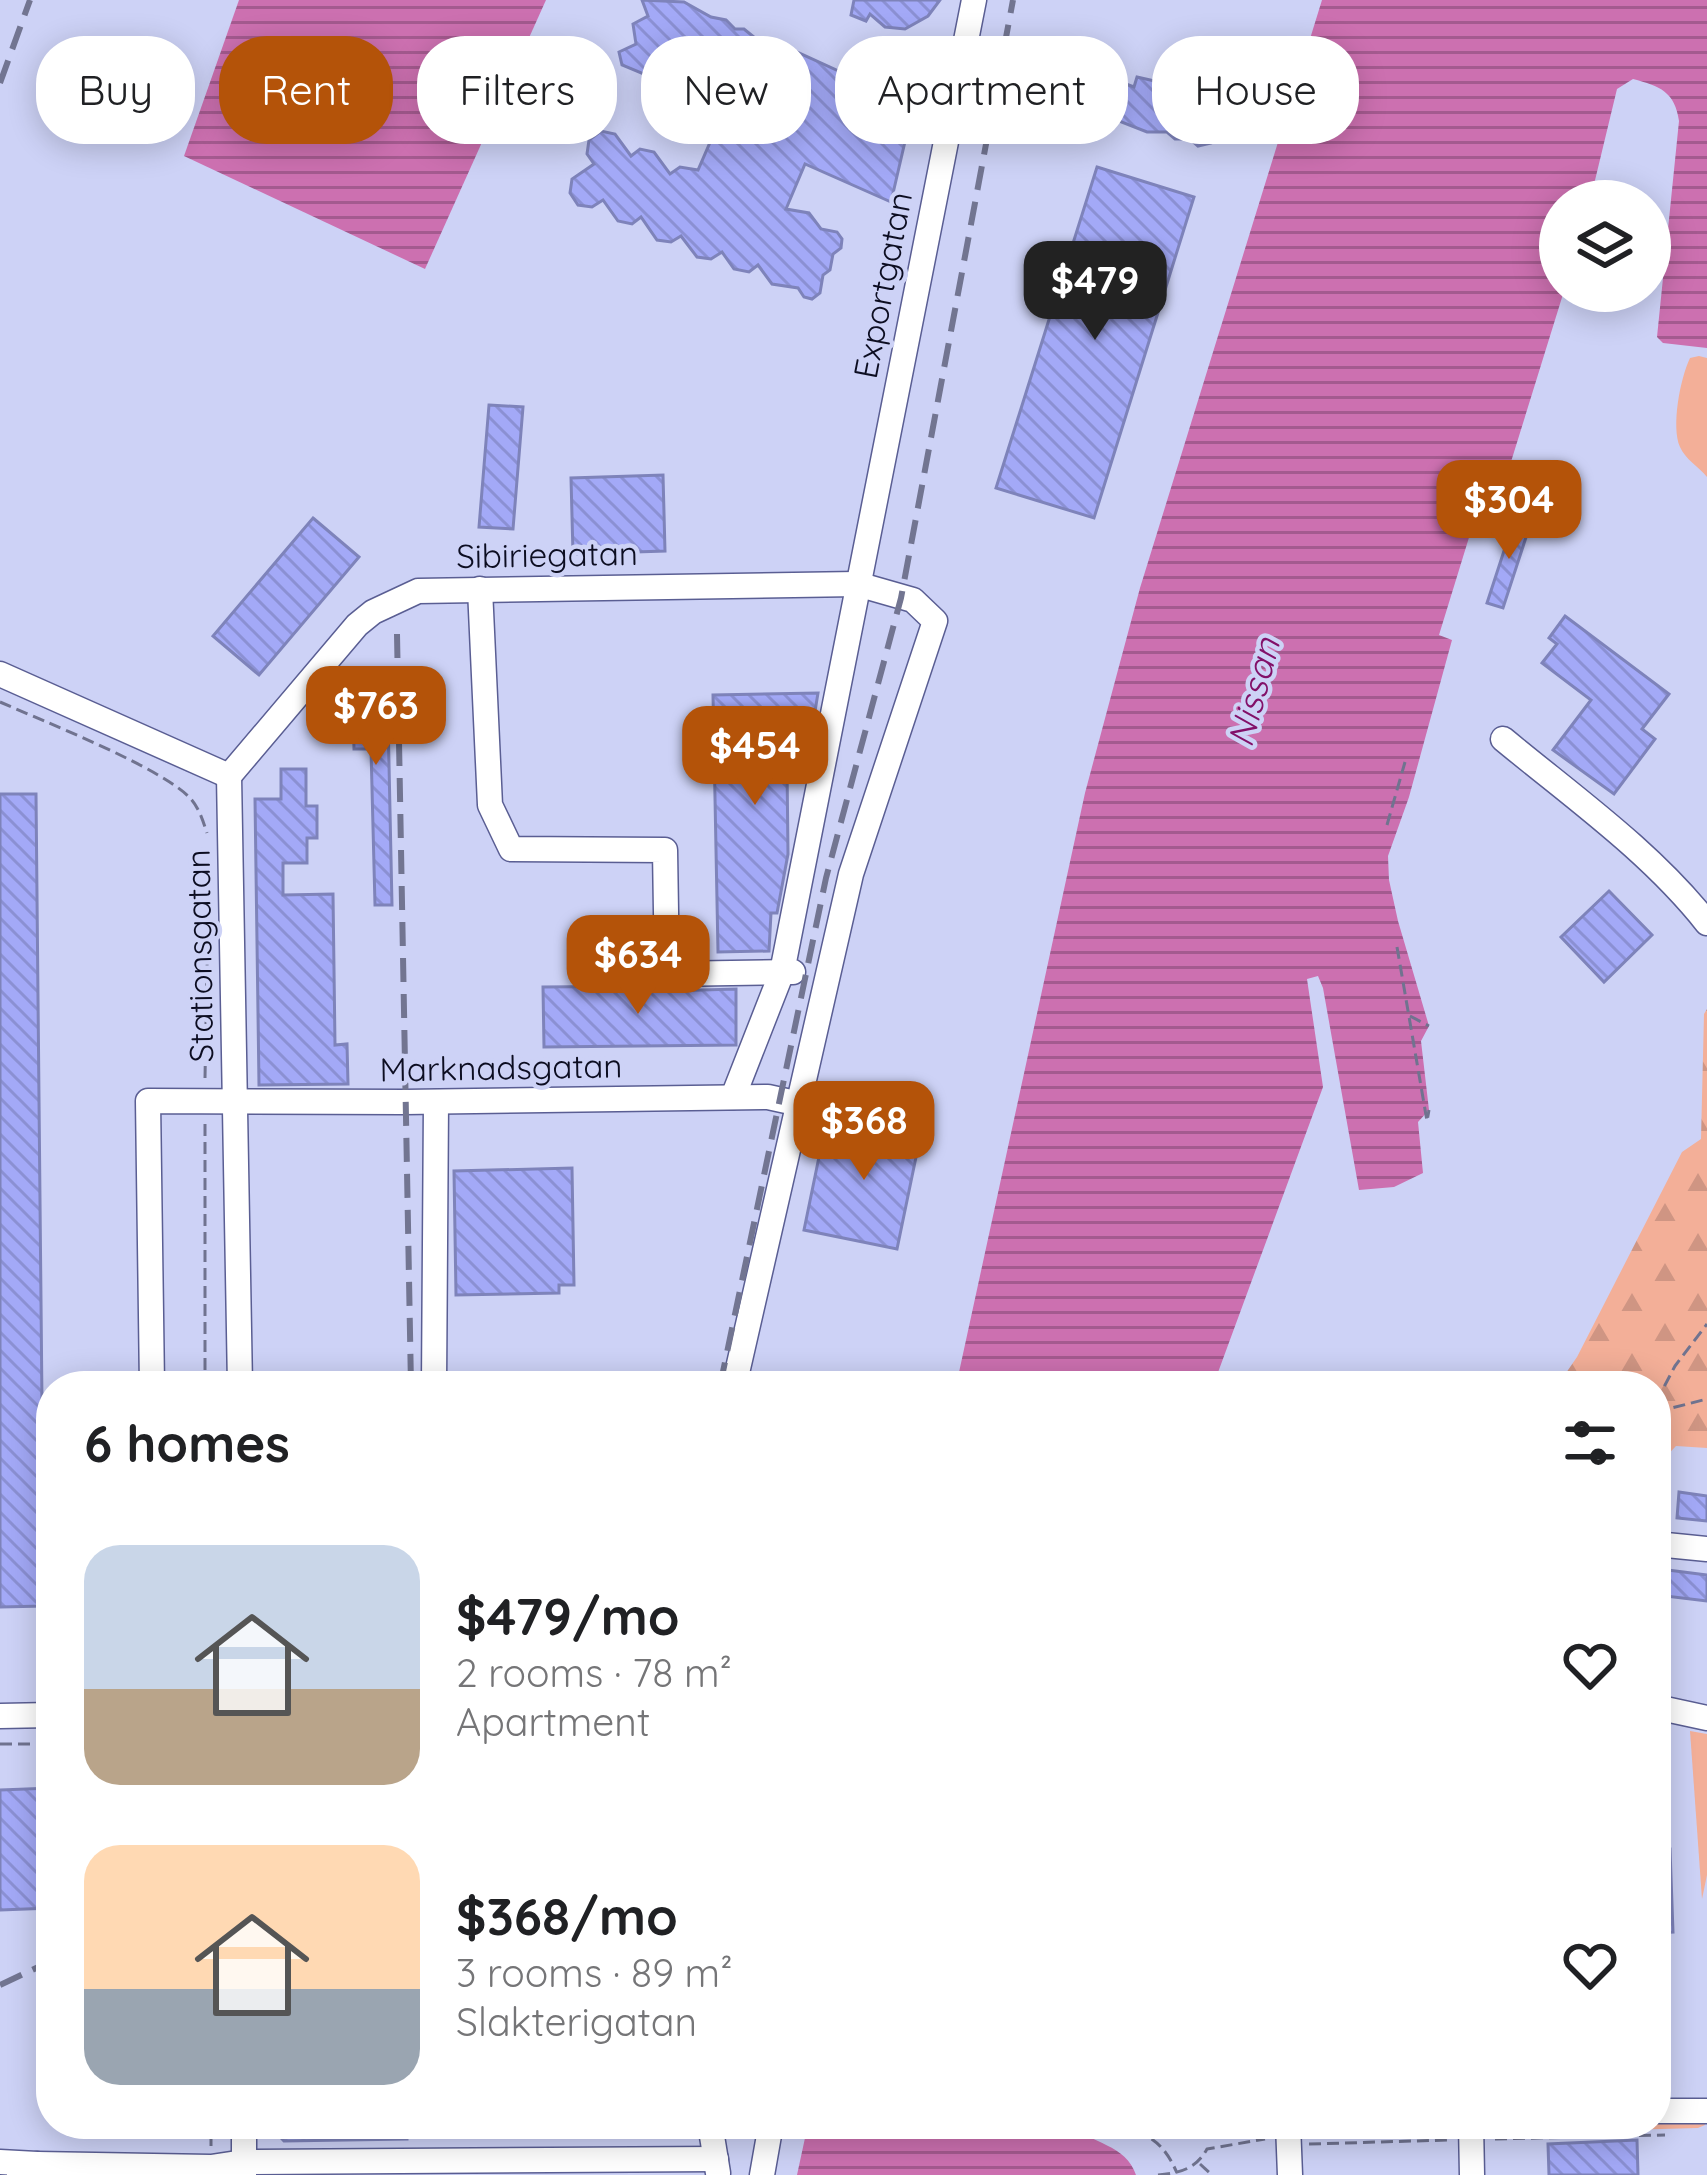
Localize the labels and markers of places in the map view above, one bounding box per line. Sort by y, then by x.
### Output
pin: $479 [1024,241,1166,343]
pin: $304 [1438,460,1580,562]
pin: $763 [305,666,447,768]
pin: $454 [684,706,826,808]
pin: $634 [567,915,709,1017]
pin: $368 [793,1081,935,1183]

